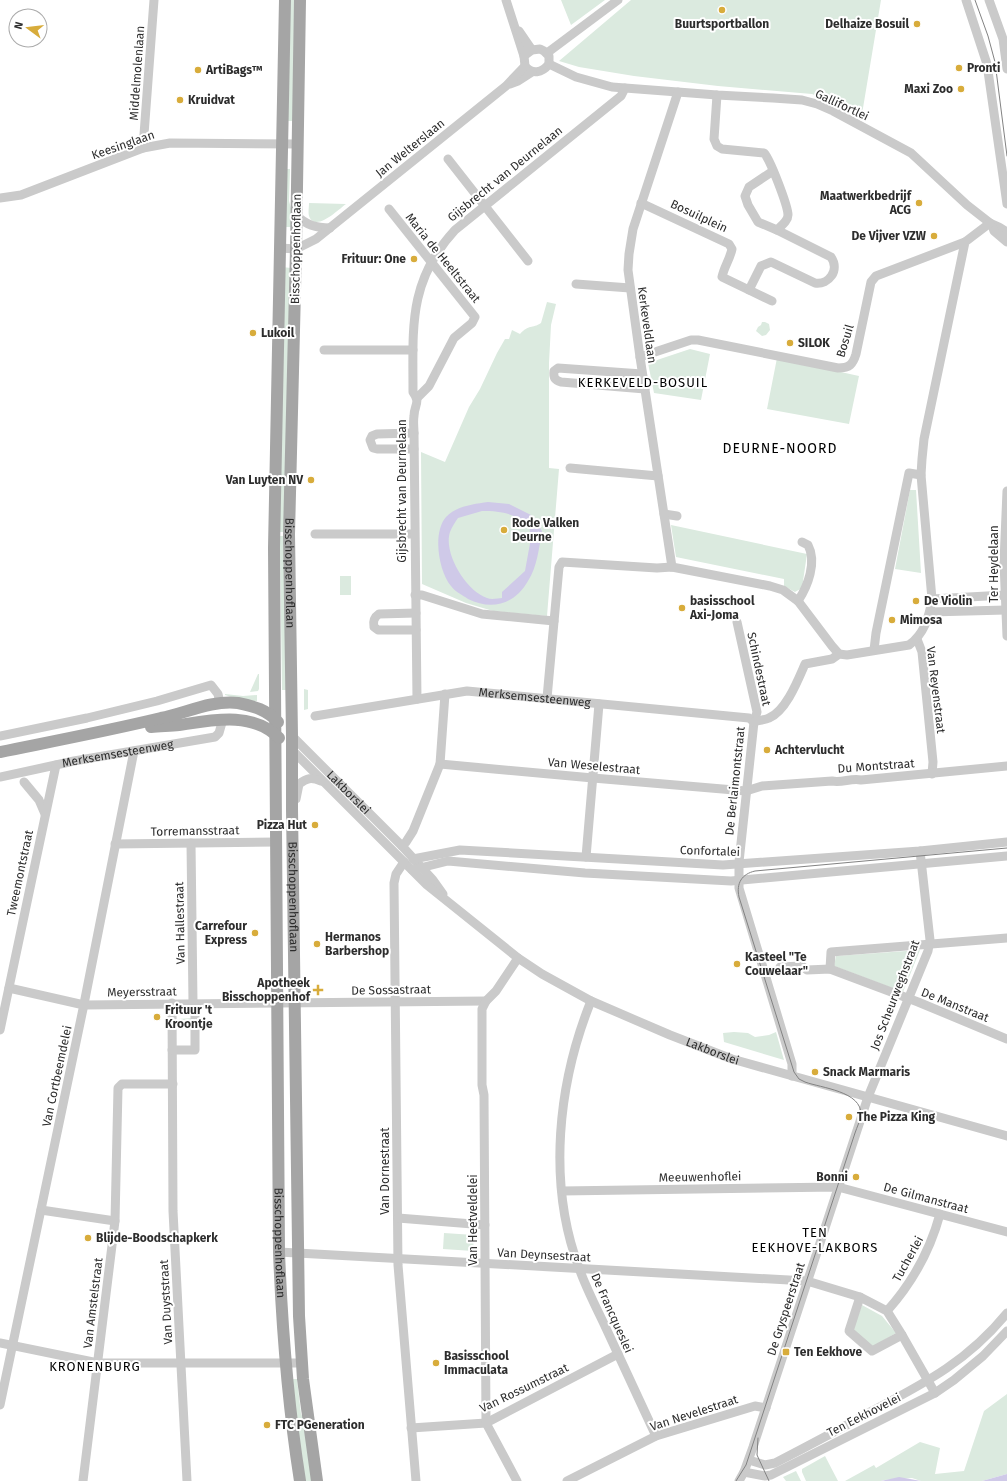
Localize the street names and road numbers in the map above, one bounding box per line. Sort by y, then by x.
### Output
street label: Middelmolenlaan [127,25,147,121]
street label: Gallifortlei [813,86,871,124]
street label: Jan Welterslaan [373,116,447,180]
street label: Gijsbrecht van Deurnelaan [445,123,565,225]
street label: Keesinglaan [90,128,156,162]
street label: Bisschoppenhoflaan [288,194,304,304]
street label: Bosuilplein [668,197,730,235]
street label: Maria de Heeltstraat [403,210,484,306]
street label: Kerkeveldlaan [635,286,659,364]
street label: Bosuil [833,322,857,359]
street label: Gijsbrecht van Deurnelaan [395,419,409,563]
street label: Bisschoppenhoflaan [282,517,297,628]
street label: Ter Heydelaan [987,525,1001,603]
street label: Schindestraat [744,631,774,708]
street label: Van Reyenstraat [924,646,948,735]
street label: Merksemsesteenweg [478,685,592,710]
street label: De Berlaimontstraat [722,725,748,836]
street label: Merksemsesteenweg [61,737,175,770]
street label: Van Weselestraat [547,755,642,777]
street label: Du Montstraat [837,756,916,776]
street label: Lakborslei [324,768,373,817]
street label: Torremansstraat [150,823,240,839]
street label: Tweemontstraat [4,828,36,917]
street label: Bisschoppenhoflaan [285,841,301,952]
street label: Confortalei [680,843,740,859]
street label: Van Hallestraat [172,881,188,964]
street label: Jos Scheurweghstraat [868,937,923,1052]
street label: De Sossastraat [351,982,432,998]
street label: Meyersstraat [107,984,178,1000]
street label: De Manstraat [919,985,992,1025]
street label: Van Cortbeemdelei [39,1024,75,1128]
street label: Lakborslei [684,1035,741,1068]
street label: Van Dornestraat [378,1127,392,1215]
street label: Meeuwenhoflei [659,1169,741,1185]
street label: Van Heetveldelei [466,1174,480,1266]
street label: De Gilmanstraat [882,1180,971,1216]
street label: Bisschoppenhoflaan [272,1188,288,1299]
street label: Tucherlei [890,1234,926,1284]
street label: Van Deynsestraat [497,1246,592,1264]
street label: Van Amstelstraat [80,1256,106,1349]
street label: Van Duyststraat [157,1259,175,1345]
street label: De Gryspeerstraat [764,1260,808,1357]
street label: De Francqueslei [588,1271,636,1355]
street label: Van Rossumstraat [477,1360,571,1416]
street label: Ten Eekhovelei [825,1390,903,1440]
street label: Van Nevelestraat [648,1392,740,1434]

